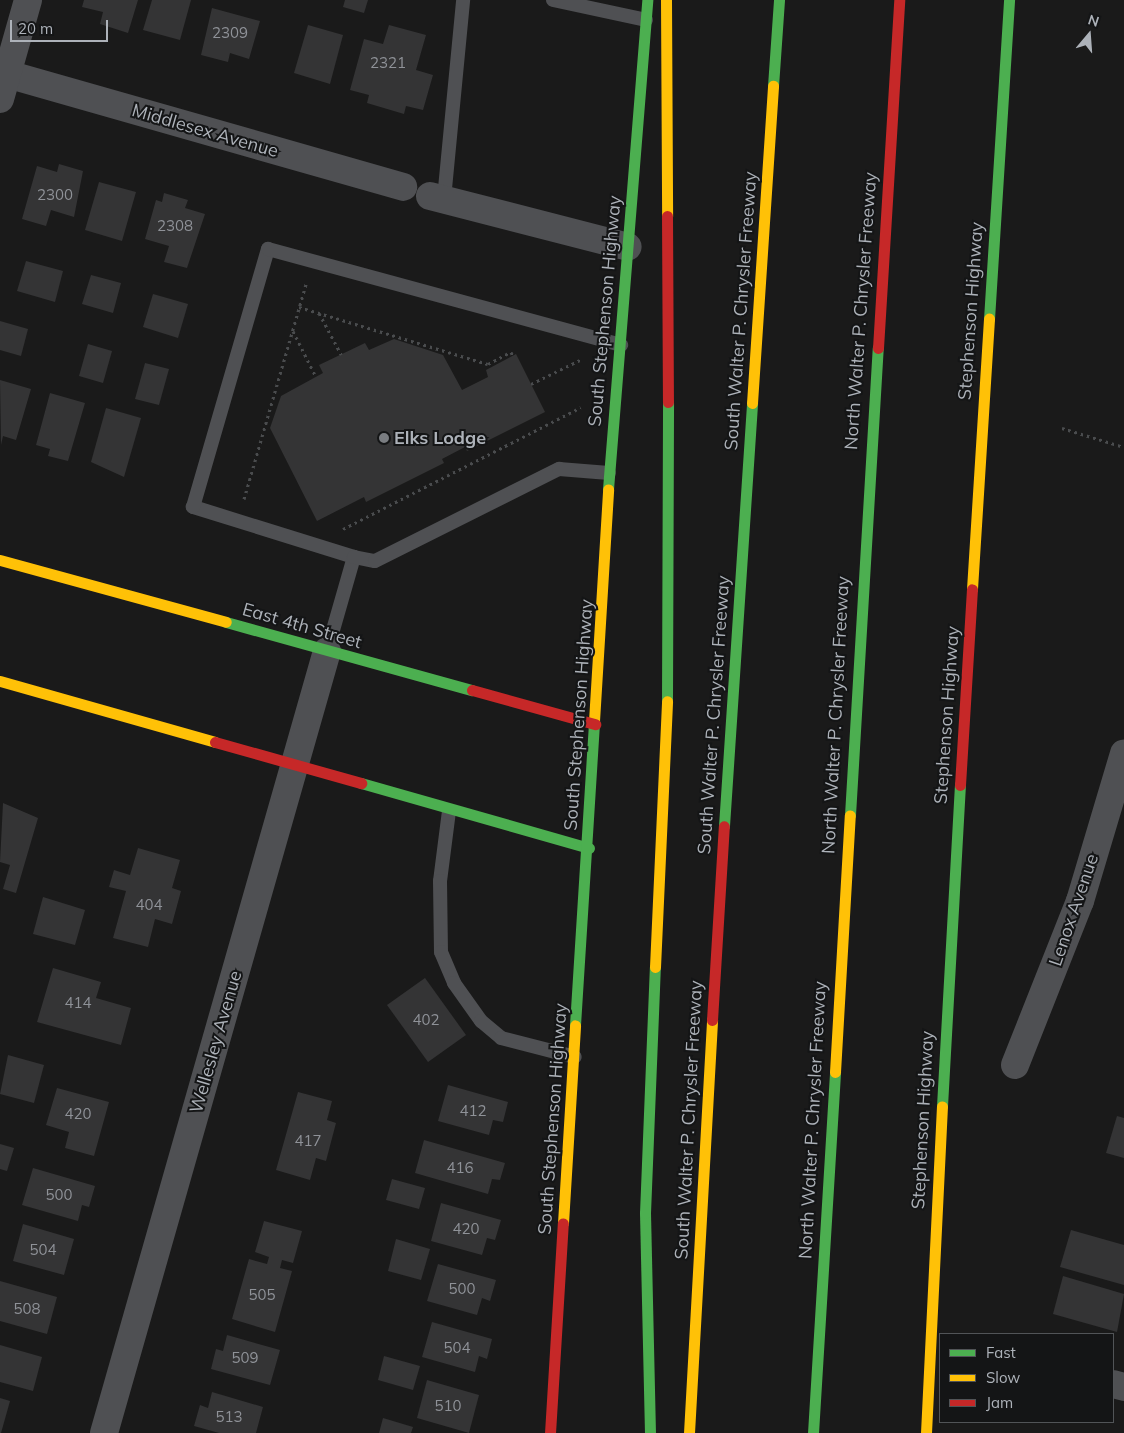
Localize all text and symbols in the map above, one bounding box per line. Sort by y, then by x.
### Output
scale bar [12,10,110,42]
north arrow [1064,10,1114,60]
text: N [1086,11,1101,31]
text: 20 m [18,19,53,38]
house number: 2309 [212,24,248,42]
house number: 2321 [370,54,406,72]
street label: Middlesex Avenue [129,100,281,162]
street label: South Walter P. Chrysler Freeway [720,171,762,451]
street label: North Walter P. Chrysler Freeway [841,171,881,451]
house number: 2300 [37,186,73,204]
street label: South Stephenson Highway [584,195,626,427]
house number: 2308 [157,217,193,235]
street label: Stephenson Highway [954,221,988,401]
place label: Elks Lodge [394,427,486,449]
marker: Elks Lodge [378,432,390,444]
street label: South Walter P. Chrysler Freeway [693,575,735,855]
street label: North Walter P. Chrysler Freeway [818,575,854,855]
street label: East 4th Street [240,599,364,653]
street label: South Stephenson Highway [560,599,598,831]
street label: Stephenson Highway [930,625,964,805]
street label: Lenox Avenue [1045,851,1103,969]
house number: 404 [136,896,162,914]
street label: Wellesley Avenue [185,968,247,1116]
street label: South Walter P. Chrysler Freeway [671,980,707,1260]
street label: North Walter P. Chrysler Freeway [795,980,831,1260]
house number: 414 [65,994,91,1012]
street label: South Stephenson Highway [534,1003,572,1235]
house number: 402 [413,1011,439,1029]
street label: Stephenson Highway [908,1030,938,1210]
house number: 412 [460,1102,486,1120]
house number: 420 [65,1105,91,1123]
house number: 417 [295,1132,321,1150]
house number: 416 [447,1159,473,1177]
house number: 500 [46,1186,72,1204]
house number: 420 [453,1220,479,1238]
house number: 504 [30,1241,56,1259]
house number: 500 [449,1280,475,1298]
house number: 505 [249,1286,275,1304]
house number: 508 [14,1300,40,1318]
legend [939,1333,1114,1423]
house number: 504 [444,1339,470,1357]
text: Fast [986,1343,1016,1362]
house number: 509 [232,1349,258,1367]
text: Slow [986,1368,1020,1387]
text: Jam [986,1393,1013,1412]
house number: 510 [435,1397,461,1415]
house number: 513 [216,1408,242,1426]

